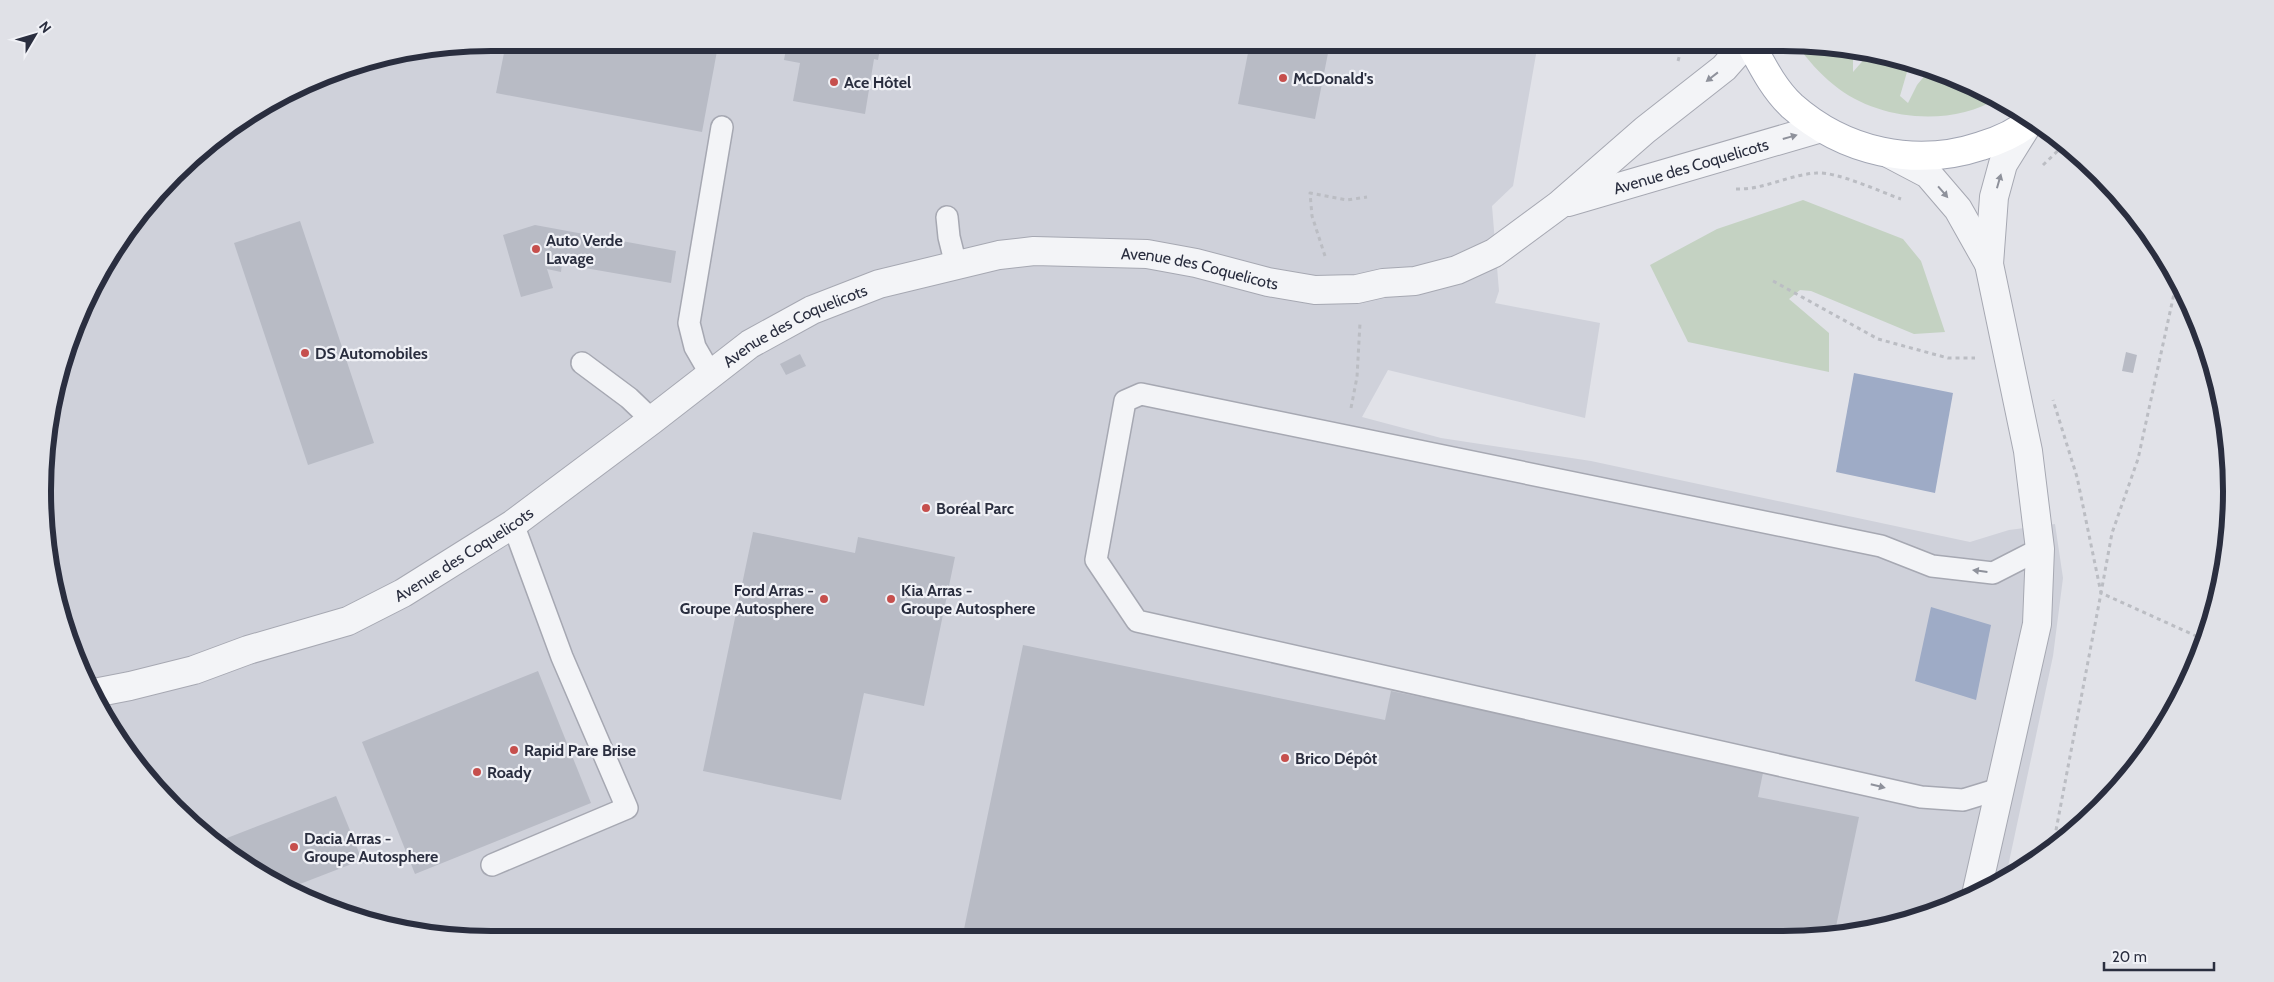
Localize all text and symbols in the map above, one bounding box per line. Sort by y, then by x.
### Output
north arrow [10,10,60,60]
text: N [35,18,55,36]
place label: McDonald's [1293,69,1374,88]
marker: McDonald's [1277,72,1289,84]
one-way arrow [1706,72,1719,83]
place label: Ace Hôtel [844,73,911,92]
marker: Ace Hôtel [828,76,840,88]
one-way arrow [1783,132,1798,140]
street label: Avenue des Coquelicots [1611,135,1771,198]
one-way arrow [1995,173,2003,188]
one-way arrow [1937,186,1948,198]
place label: Auto Verde Lavage [546,231,623,268]
marker: Auto Verde Lavage [530,243,542,255]
street label: Avenue des Coquelicots [1121,244,1280,294]
street label: Avenue des Coquelicots [719,280,870,371]
place label: DS Automobiles [315,344,428,363]
marker: DS Automobiles [299,347,311,359]
place label: Boréal Parc [936,499,1014,518]
marker: Boréal Parc [920,502,932,514]
street label: Avenue des Coquelicots [391,503,537,606]
one-way arrow [1971,567,1987,575]
place label: Ford Arras - Groupe Autosphere [680,581,814,618]
place label: Kia Arras - Groupe Autosphere [901,581,1035,618]
marker: Ford Arras - Groupe Autosphere [818,593,830,605]
marker: Kia Arras - Groupe Autosphere [885,593,897,605]
place label: Rapid Pare Brise [524,741,636,760]
marker: Rapid Pare Brise [508,744,520,756]
place label: Brico Dépôt [1295,749,1378,768]
marker: Brico Dépôt [1279,752,1291,764]
place label: Roady [487,763,532,782]
marker: Roady [471,766,483,778]
one-way arrow [1870,782,1885,790]
place label: Dacia Arras - Groupe Autosphere [304,829,438,866]
marker: Dacia Arras - Groupe Autosphere [288,841,300,853]
scale bar [2104,940,2214,972]
text: 20 m [2112,948,2147,966]

